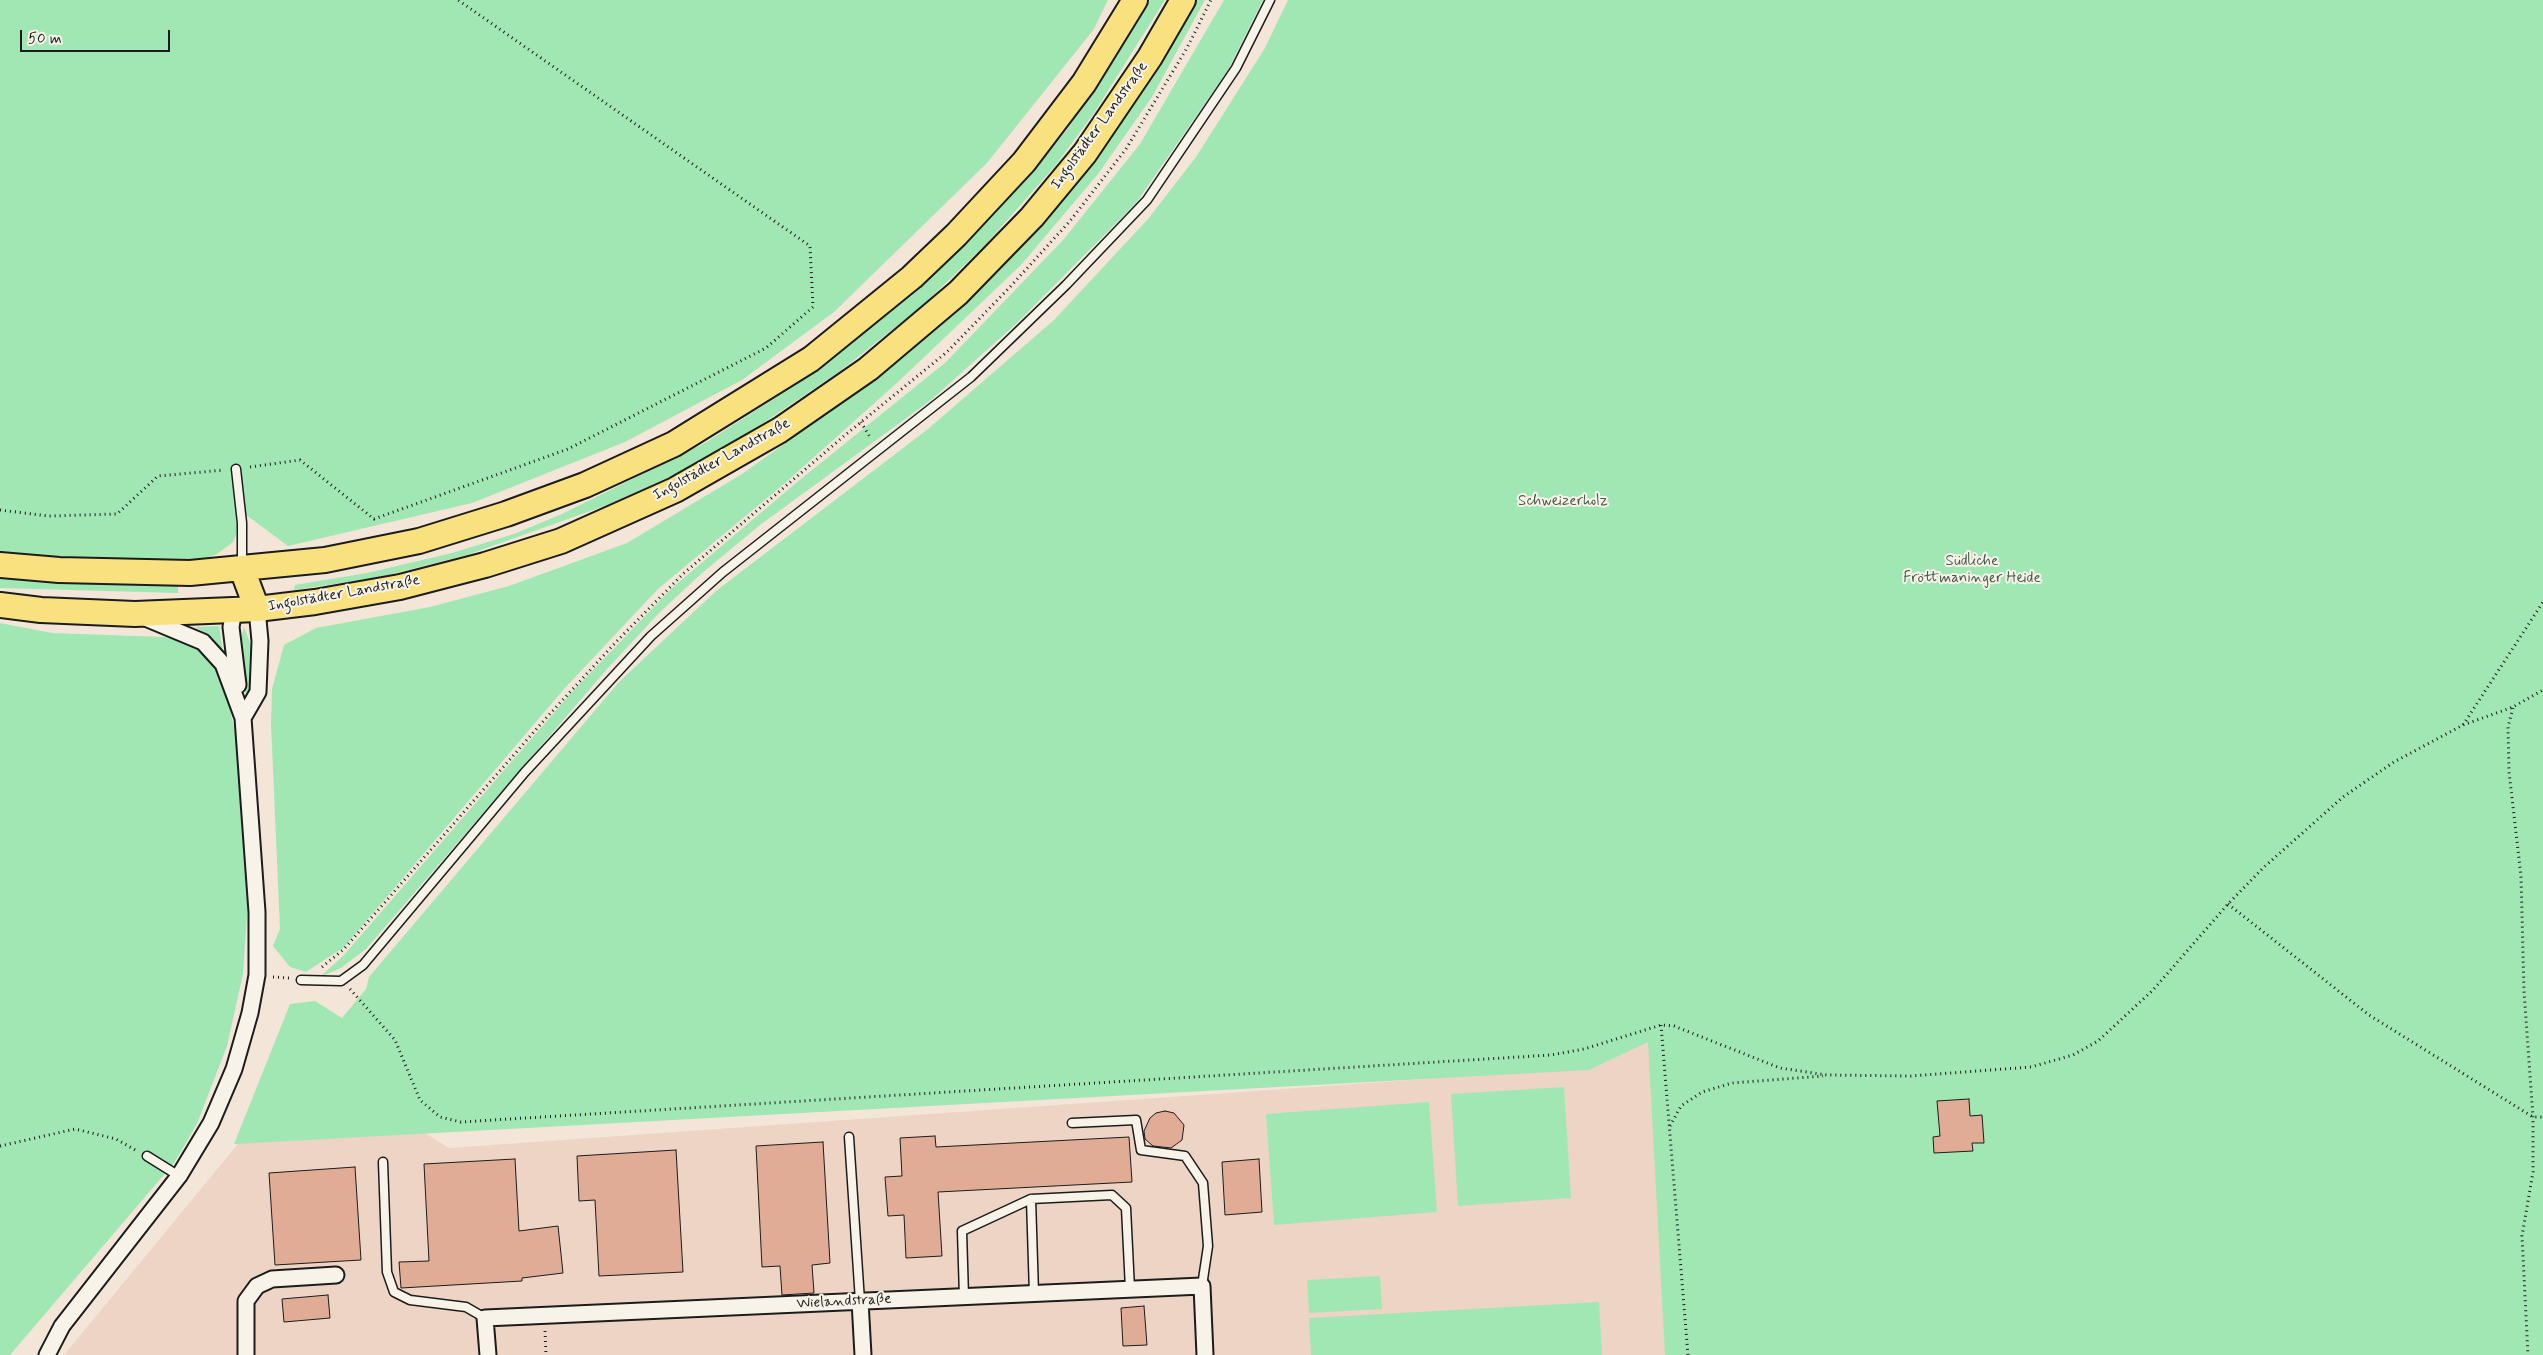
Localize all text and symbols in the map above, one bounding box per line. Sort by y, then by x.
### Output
scale bar [22,20,172,52]
text: 50 m [28,29,62,49]
street label: Ingolstädter Landstraße [1048,59,1152,193]
street label: Ingolstädter Landstraße [650,415,794,505]
park label: Schweizerholz [1518,493,1608,511]
park label: Südliche Fröttmaninger Heide [1903,553,2041,588]
street label: Ingolstädter Landstraße [267,572,421,616]
street label: Wielandstraße [796,1291,892,1313]

